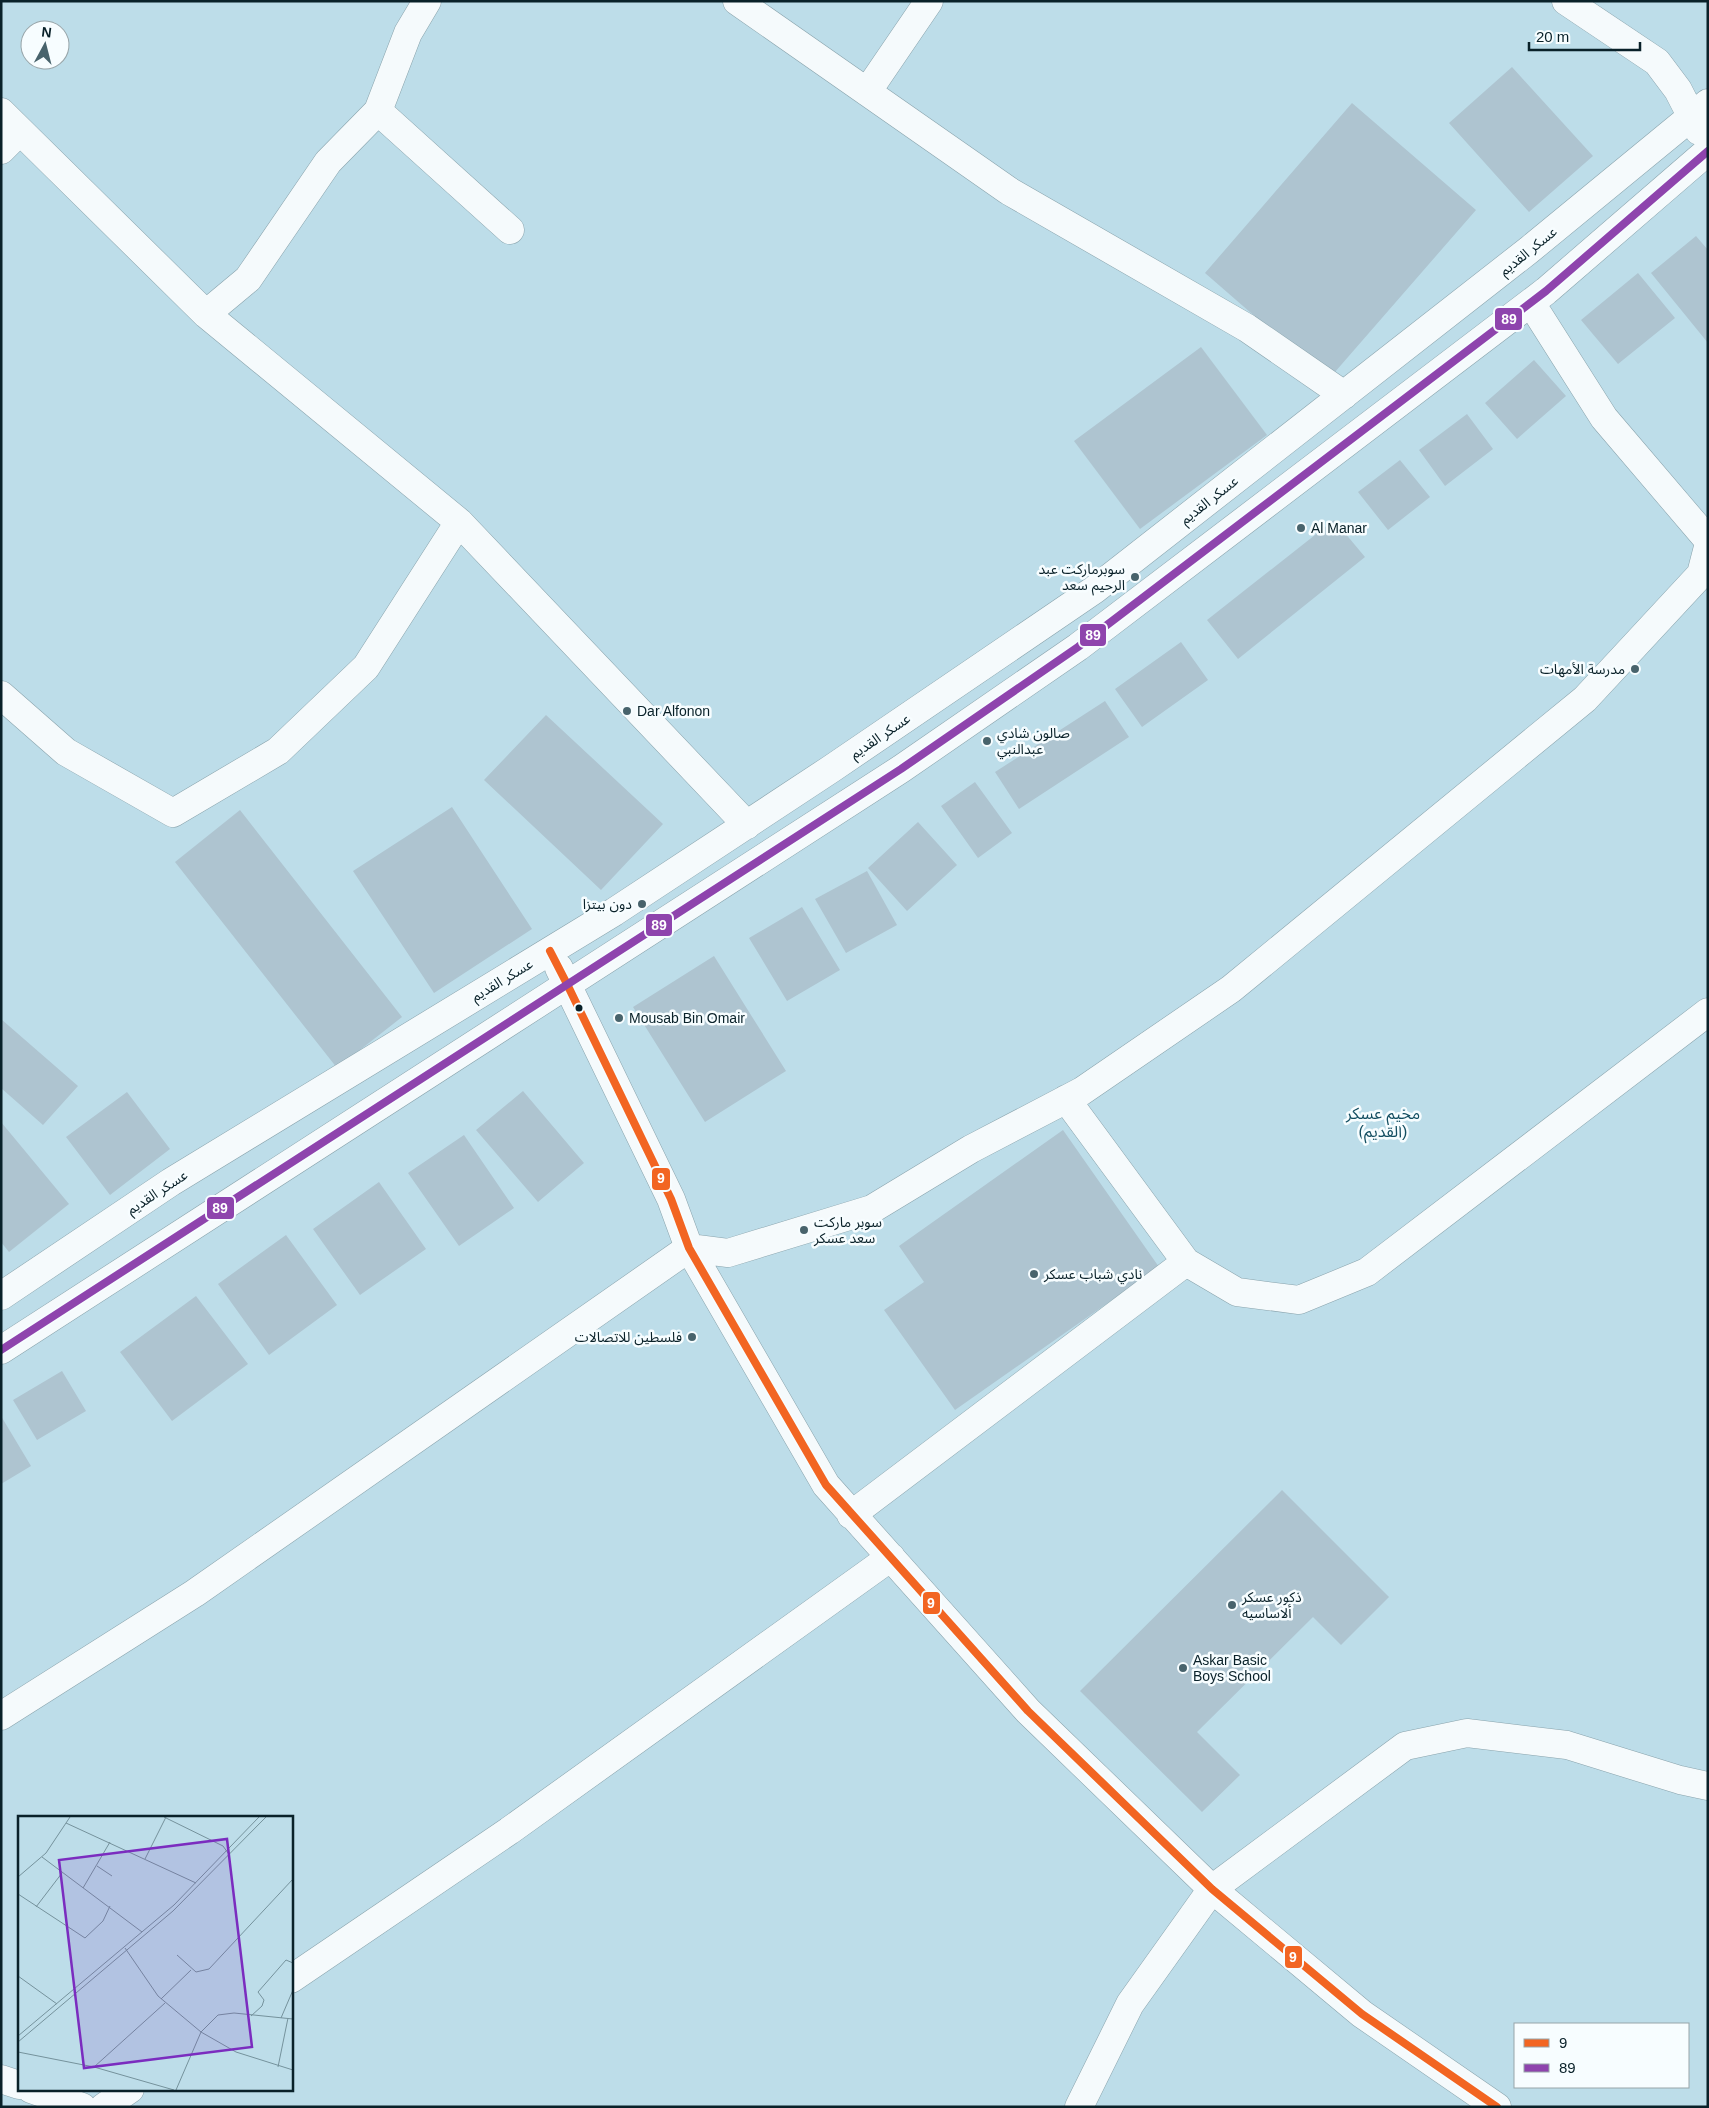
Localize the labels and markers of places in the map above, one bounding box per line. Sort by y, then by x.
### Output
place label: Al Manar [1311,520,1367,536]
marker: Al Manar [1295,522,1307,534]
place label: سوبرماركت عبد الرحيم سعد [1038,561,1125,596]
marker: سوبرماركت عبد الرحيم سعد [1129,571,1141,583]
place label: مدرسة الأمهات [1540,661,1625,678]
marker: مدرسة الأمهات [1629,663,1641,675]
place label: Dar Alfonon [637,703,710,719]
marker: Dar Alfonon [621,705,633,717]
place label: صالون شادي عبدالنبي [997,725,1070,760]
marker: صالون شادي عبدالنبي [981,735,993,747]
place label: دون بيتزا [583,896,632,913]
marker: دون بيتزا [636,898,648,910]
unlabelled marker [574,1003,584,1013]
place label: Mousab Bin Omair [629,1010,745,1026]
marker: Mousab Bin Omair [613,1012,625,1024]
place label: سوبر ماركت سعد عسكر [813,1214,882,1247]
marker: سوبر ماركت سعد عسكر [798,1224,810,1236]
place label: نادي شباب عسكر [1043,1266,1143,1285]
marker: نادي شباب عسكر [1028,1268,1040,1280]
place label: فلسطين للاتصالات [575,1329,682,1346]
marker: فلسطين للاتصالات [686,1331,698,1343]
place label: ذكور عسكر ألاساسيه [1241,1589,1302,1621]
marker: ذكور عسكر ألاساسيه [1226,1599,1238,1611]
place label: Askar Basic Boys School [1193,1652,1271,1684]
marker: Askar Basic Boys School [1177,1662,1189,1674]

